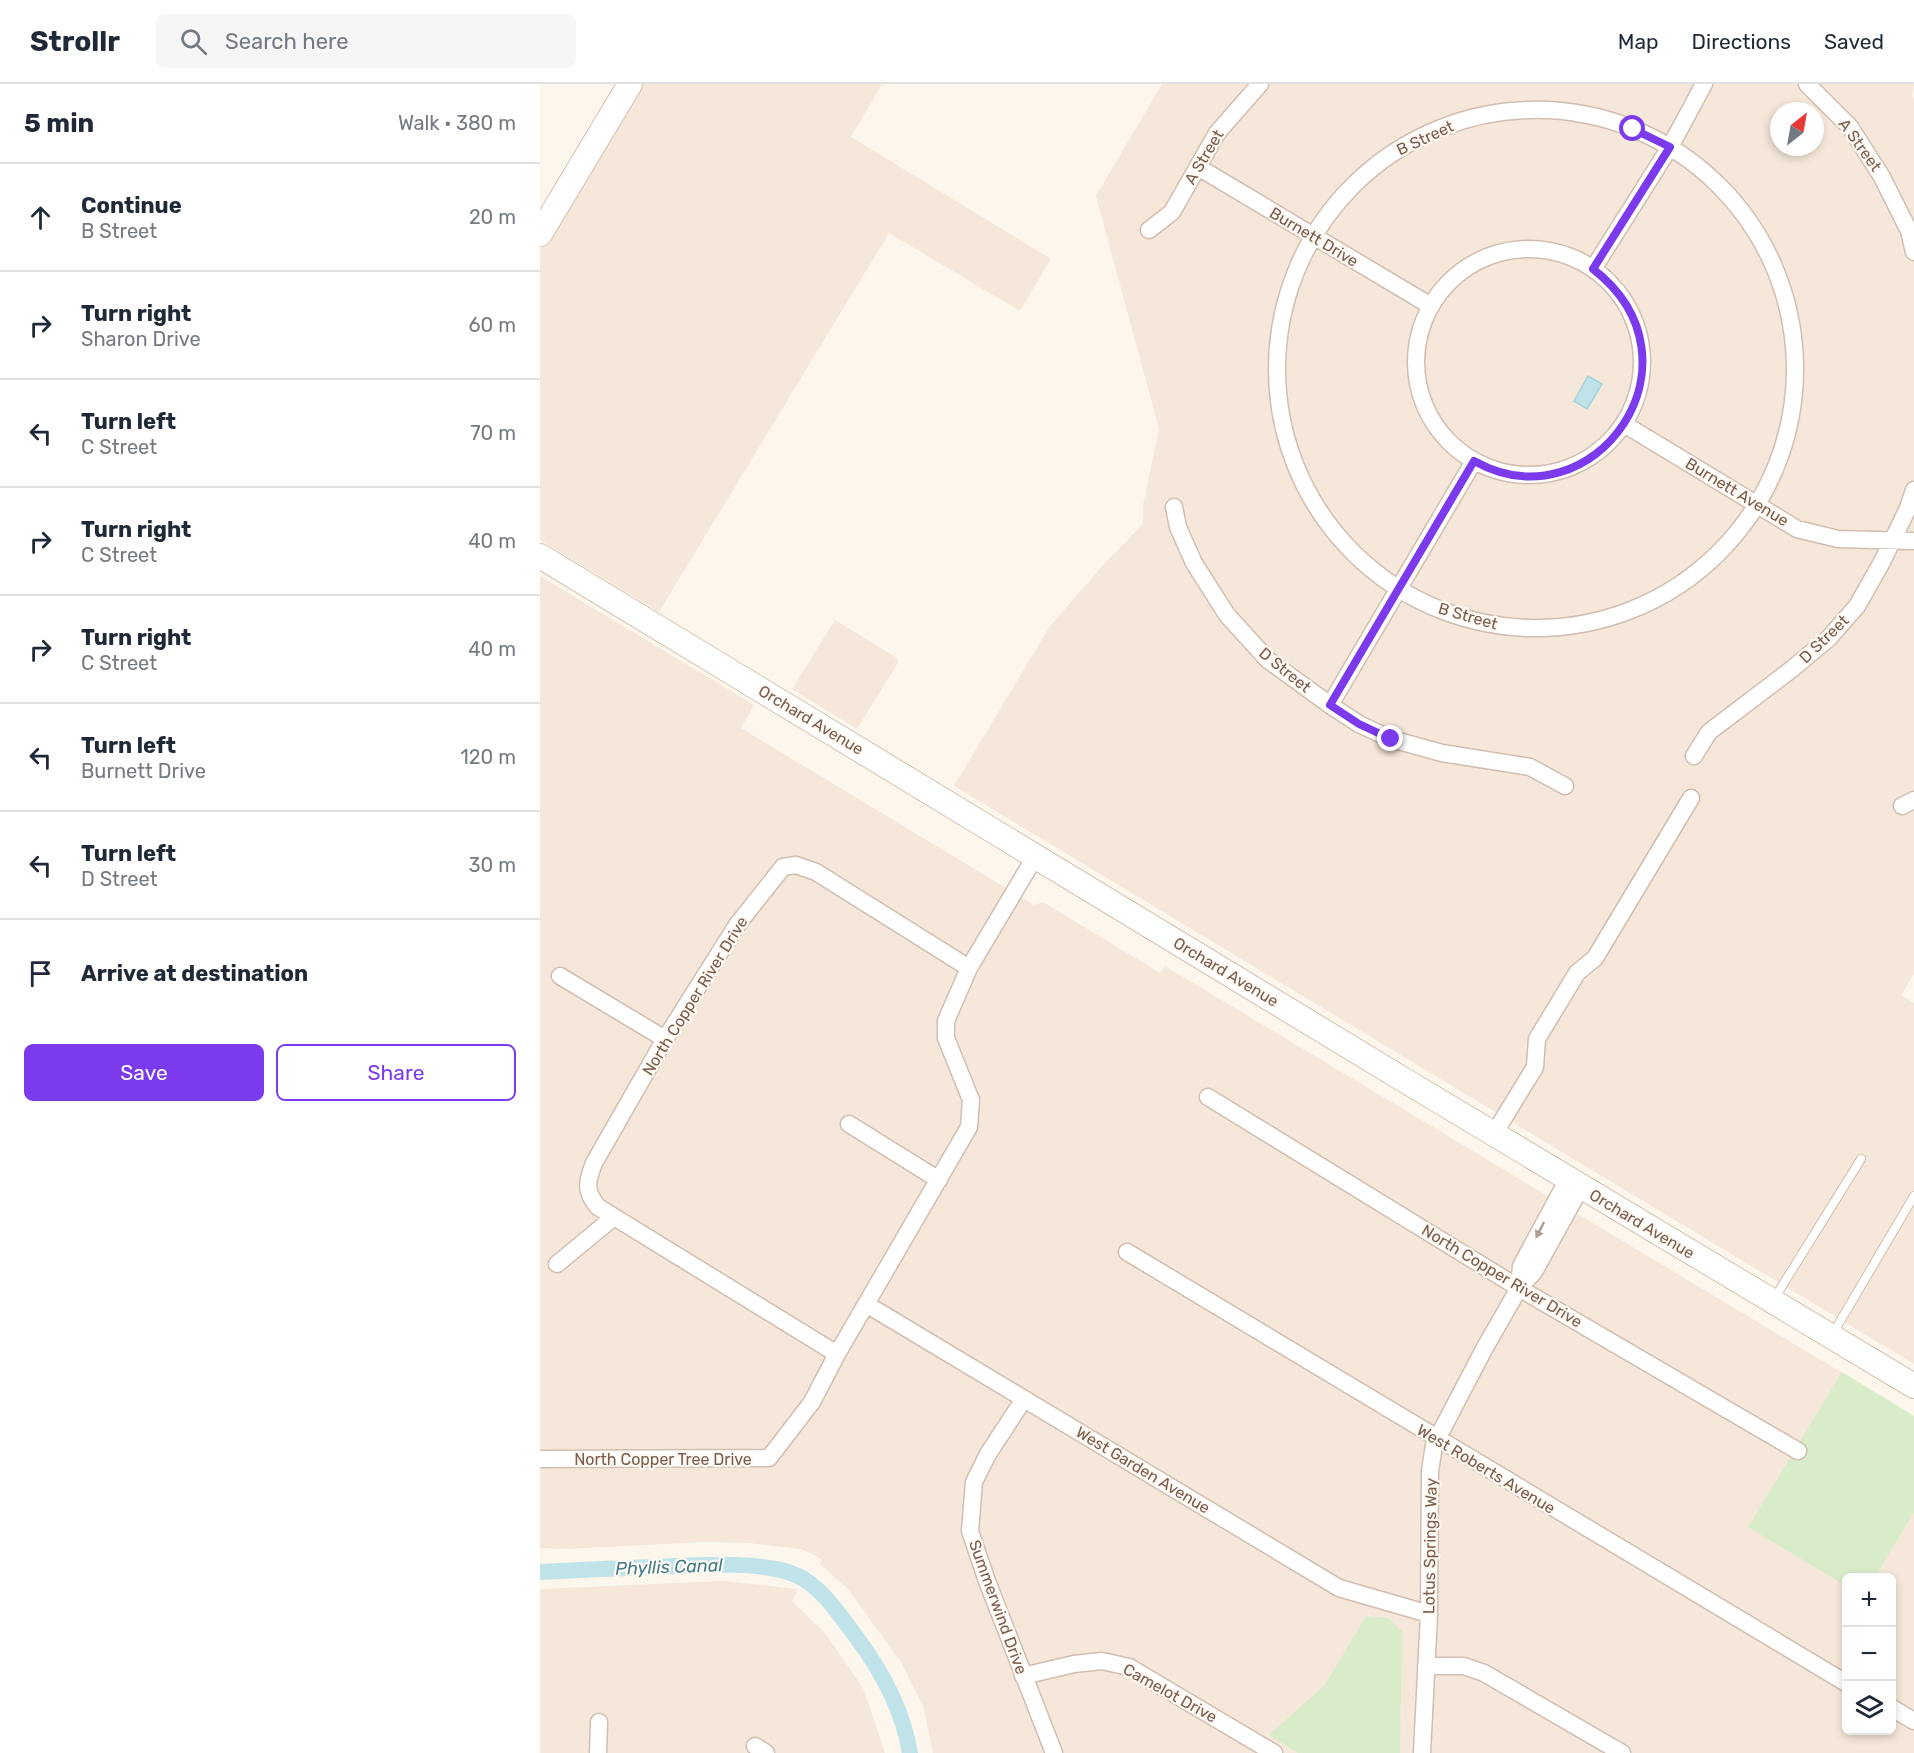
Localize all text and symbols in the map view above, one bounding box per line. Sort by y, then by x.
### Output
search box [156,14,576,68]
text: Strollr [30,25,120,58]
icon: search [177,25,210,58]
text: Search here [225,28,348,55]
text: Map [1618,29,1659,54]
text: Directions [1692,29,1791,54]
text: Saved [1824,29,1884,54]
north arrow [1770,102,1824,156]
text: 5 min [24,108,94,139]
text: Walk · 380 m [398,111,516,135]
route start [1619,115,1645,141]
street label: A Street [1835,115,1885,175]
street label: B Street [1393,117,1457,159]
street label: A Street [1180,126,1228,188]
text: Continue [81,192,182,219]
icon: ahead [24,201,57,234]
street label: Burnett Drive [1266,203,1362,271]
text: 20 m [469,205,516,229]
text: B Street [81,219,157,243]
text: Turn right [81,300,191,327]
icon: right [24,309,57,342]
text: 60 m [469,313,516,337]
text: Sharon Drive [81,327,201,351]
text: Turn left [81,408,176,435]
icon: left [24,417,57,450]
text: 70 m [470,421,516,445]
text: C Street [81,435,157,459]
street label: Burnett Avenue [1682,454,1792,530]
text: Turn right [81,516,191,543]
icon: right [24,525,57,558]
text: 40 m [468,529,516,553]
text: C Street [81,543,157,567]
street label: B Street [1436,598,1500,634]
street label: D Street [1795,611,1853,667]
text: Turn right [81,624,191,651]
icon: right [24,633,57,666]
text: 40 m [468,637,516,661]
street label: D Street [1255,643,1315,697]
text: C Street [81,651,157,675]
street label: Orchard Avenue [755,681,867,759]
route end [1377,725,1403,751]
text: Turn left [81,732,176,759]
icon: left [24,741,57,774]
text: 120 m [460,745,516,769]
text: Burnett Drive [81,759,206,783]
text: Turn left [81,840,176,867]
icon: left [24,849,57,882]
text: 30 m [469,853,516,877]
text: D Street [81,867,158,891]
street label: North Copper River Drive [638,913,752,1079]
street label: Orchard Avenue [1170,933,1282,1011]
icon: arrive [24,957,57,990]
text: Arrive at destination [81,960,308,987]
button: Save [24,1044,264,1101]
button: Share [276,1044,516,1101]
street label: Orchard Avenue [1586,1185,1698,1263]
street label: North Copper River Drive [1418,1221,1586,1332]
one-way arrow [1535,1222,1544,1239]
street label: West Roberts Avenue [1413,1420,1559,1518]
street label: West Garden Avenue [1072,1422,1214,1518]
street label: North Copper Tree Drive [574,1450,752,1469]
street label: Lotus Springs Way [1419,1477,1441,1614]
street label: Summerwind Drive [965,1537,1031,1677]
water label: Phyllis Canal [615,1554,724,1580]
map controls [1842,1573,1896,1735]
button: + [1842,1573,1896,1627]
button: − [1842,1627,1896,1681]
street label: Camelot Drive [1120,1659,1220,1727]
button: layers [1842,1681,1896,1735]

